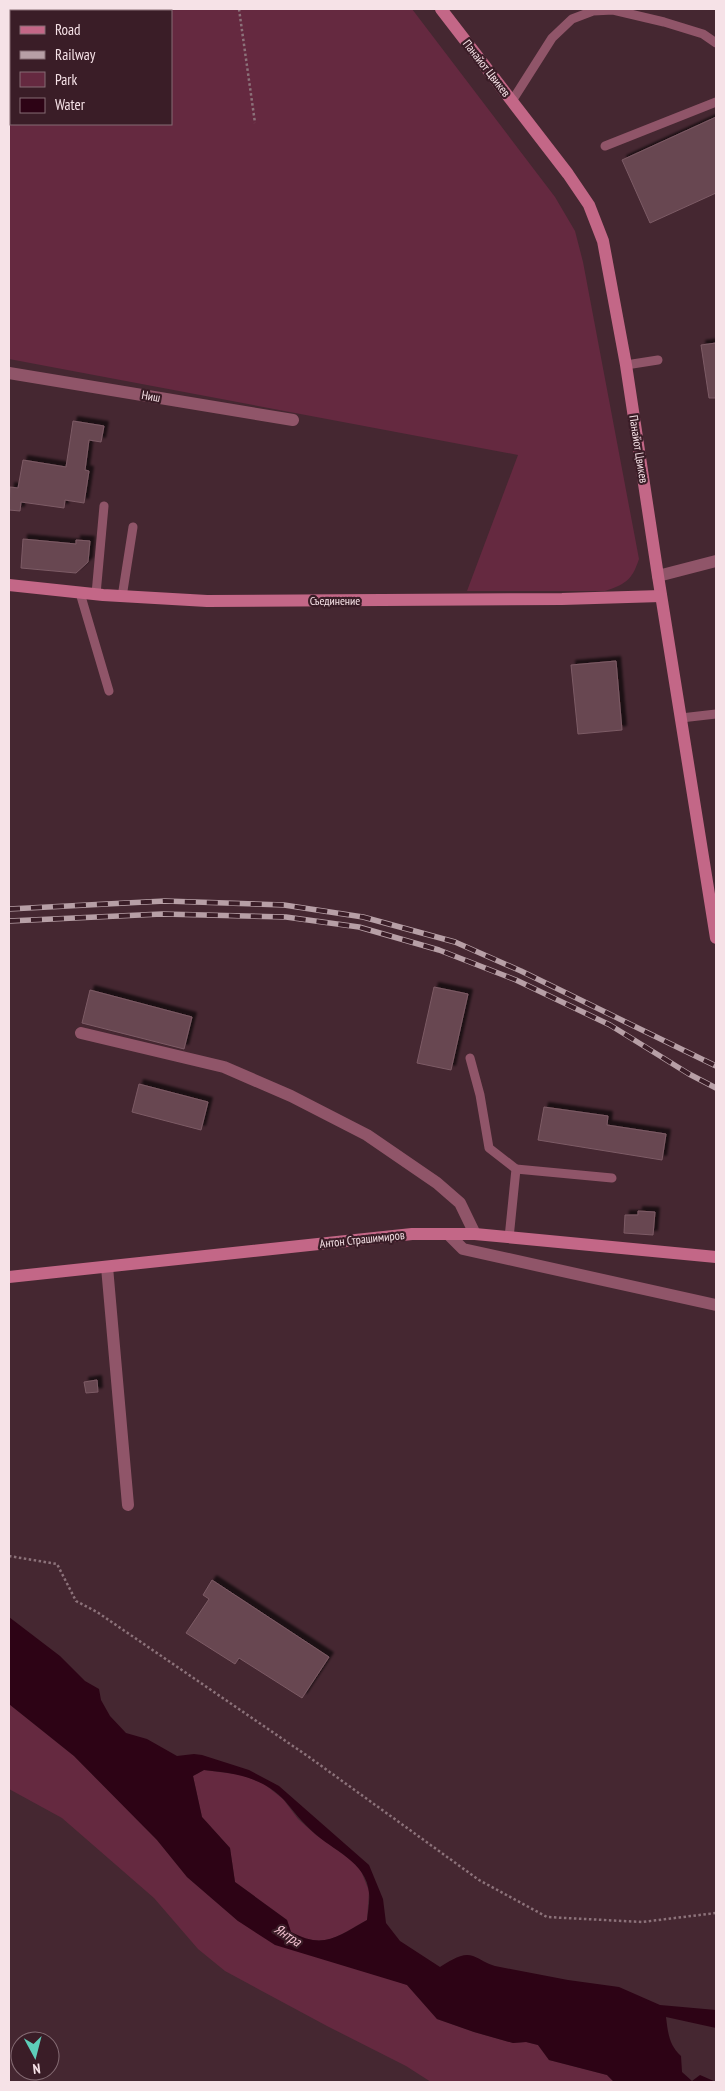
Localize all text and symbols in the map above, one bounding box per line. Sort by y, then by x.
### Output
legend [10,10,172,125]
text: Road [55,20,81,39]
street label: Панайот Цвикев [460,36,514,100]
text: Railway [55,45,96,64]
text: Park [55,70,77,89]
text: Water [55,95,86,114]
street label: Ниш [140,387,162,405]
street label: Панайот Цвикев [626,414,652,484]
street label: Съединение [310,593,360,608]
street label: Антон Страшимиров [319,1227,405,1251]
water label: Янтра [271,1920,306,1951]
north arrow [10,2031,60,2081]
text: N [32,2060,41,2078]

